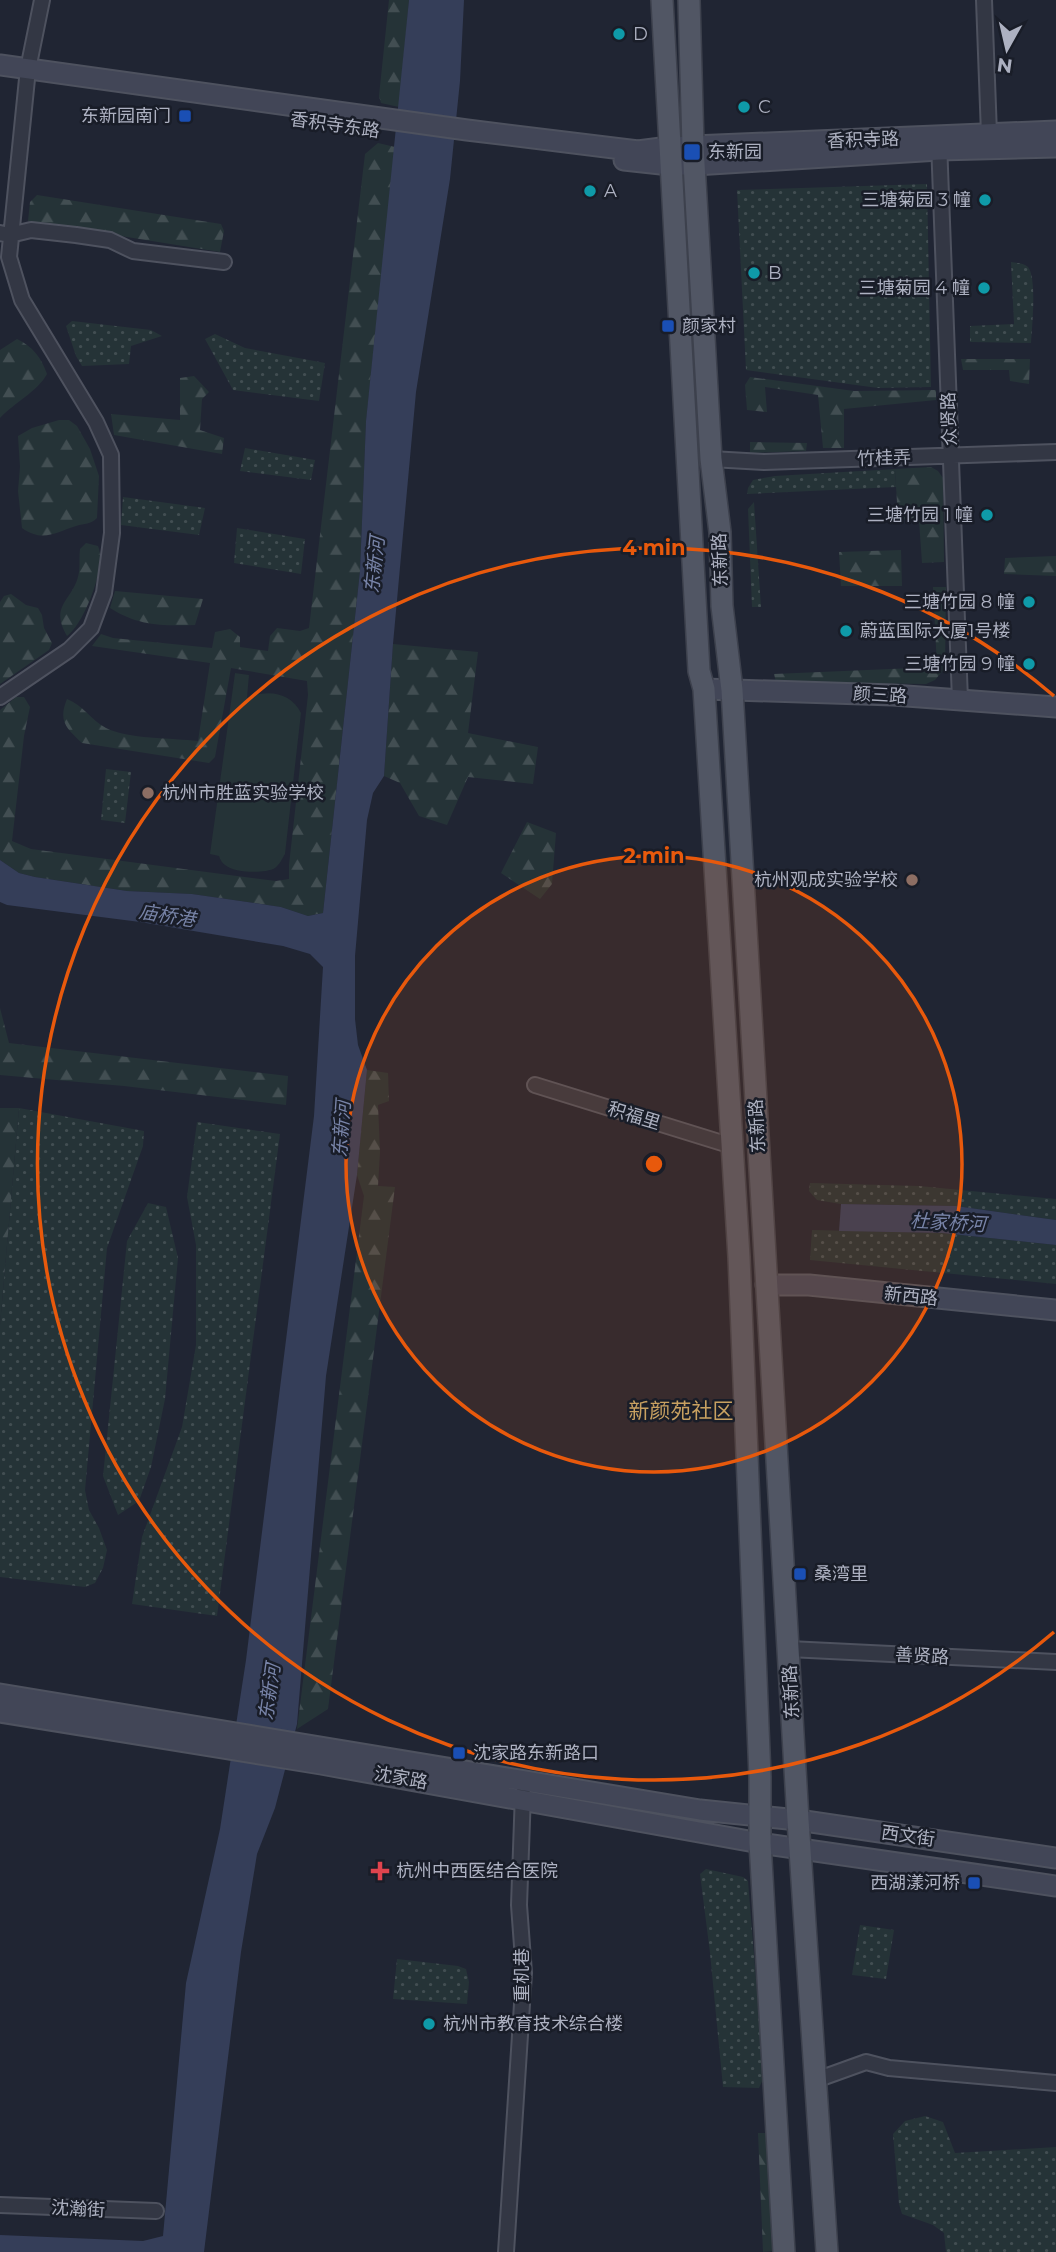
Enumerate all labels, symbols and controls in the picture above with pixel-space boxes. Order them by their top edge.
north arrow [972,14,1042,84]
place label: D [633,23,648,45]
marker: D [611,26,627,42]
text: N [995,53,1014,78]
place label: C [758,96,771,118]
marker: C [736,99,752,115]
place label: 东新园南门 [81,105,171,127]
marker: 东新园南门 [177,108,193,124]
street label: 香积寺东路 [289,108,381,142]
street label: 香积寺路 [827,128,899,152]
place label: 东新园 [708,141,762,163]
marker: 东新园 [682,142,702,162]
place label: A [604,180,617,202]
marker: A [582,183,598,199]
place label: 三塘菊园 3 幢 [861,189,971,211]
marker: 三塘菊园 3 幢 [977,192,993,208]
place label: B [768,262,782,284]
marker: B [746,265,762,281]
place label: 三塘菊园 4 幢 [859,277,970,299]
marker: 三塘菊园 4 幢 [976,280,992,296]
place label: 颜家村 [682,315,736,337]
marker: 颜家村 [660,318,676,334]
street label: 众贤路 [937,392,961,446]
street label: 竹桂弄 [857,446,911,470]
place label: 三塘竹园 1 幢 [867,504,973,526]
marker: 三塘竹园 1 幢 [979,507,995,523]
water label: 东新河 [360,532,389,595]
street label: 东新路 [708,533,732,587]
text: 4 min [622,535,686,560]
place label: 三塘竹园 8 幢 [904,591,1015,613]
marker: 三塘竹园 8 幢 [1021,594,1037,610]
place label: 蔚蓝国际大厦1号楼 [860,620,1011,642]
marker: 蔚蓝国际大厦1号楼 [838,623,854,639]
place label: 三塘竹园 9 幢 [905,653,1015,675]
marker: 三塘竹园 9 幢 [1021,656,1037,672]
street label: 颜三路 [852,683,908,707]
place label: 杭州市胜蓝实验学校 [162,782,324,804]
marker: 杭州市胜蓝实验学校 [140,785,156,801]
text: 2 min [623,843,685,868]
place label: 杭州观成实验学校 [754,869,898,891]
marker: 杭州观成实验学校 [904,872,920,888]
water label: 庙桥港 [137,900,200,932]
water label: 东新河 [328,1096,355,1158]
street label: 积福里 [605,1098,663,1134]
street label: 东新路 [745,1098,769,1154]
centre of rings [642,1152,666,1176]
water label: 杜家桥河 [909,1209,991,1236]
street label: 新西路 [883,1282,939,1310]
district label: 新颜苑社区 [629,1398,734,1423]
place label: 桑湾里 [814,1563,868,1585]
marker: 桑湾里 [792,1566,808,1582]
street label: 善贤路 [894,1644,950,1668]
water label: 东新河 [254,1658,285,1722]
street label: 东新路 [779,1664,803,1720]
place label: 沈家路东新路口 [473,1742,599,1764]
marker: 沈家路东新路口 [451,1745,467,1761]
street label: 沈家路 [373,1762,429,1794]
street label: 西文街 [880,1821,936,1851]
place label: 杭州中西医结合医院 [396,1860,558,1882]
marker: 杭州中西医结合医院 [370,1861,390,1881]
place label: 西湖漾河桥 [870,1872,960,1894]
marker: 西湖漾河桥 [966,1875,982,1891]
street label: 重机巷 [511,1948,533,2002]
place label: 杭州市教育技术综合楼 [443,2013,623,2035]
marker: 杭州市教育技术综合楼 [421,2016,437,2032]
street label: 沈瀚街 [50,2197,106,2221]

